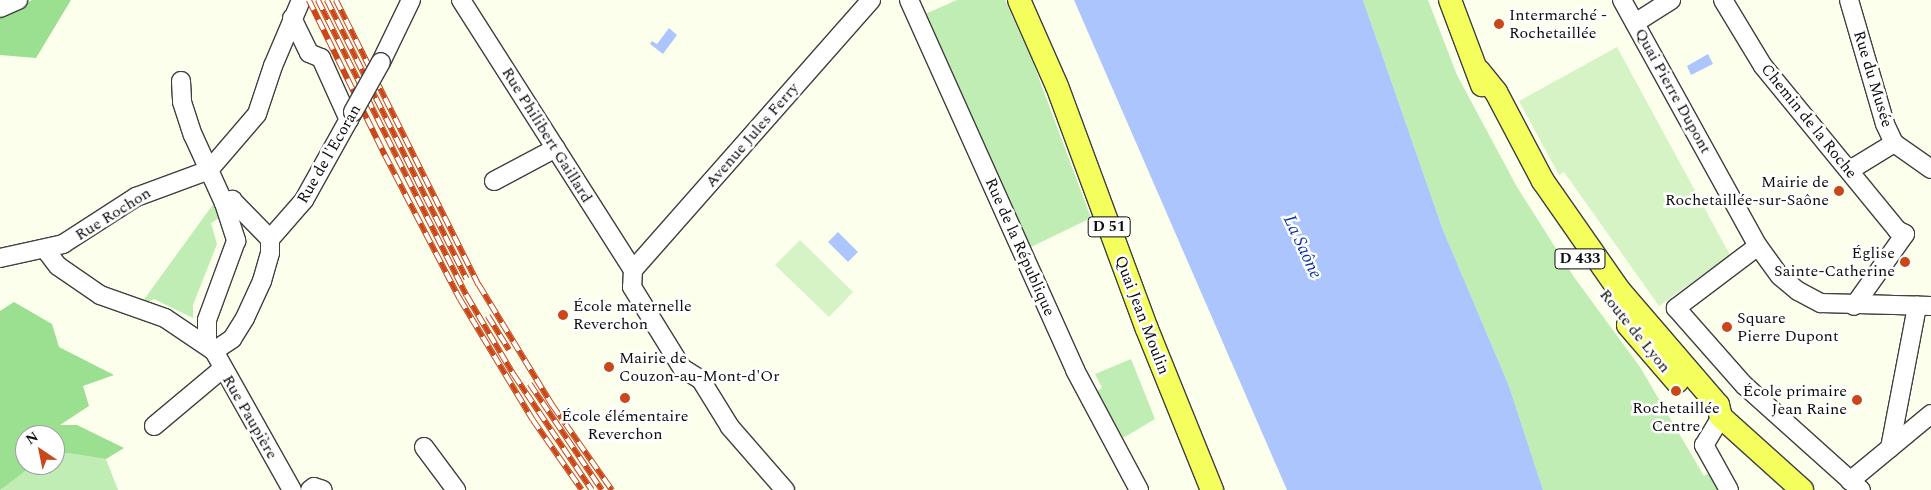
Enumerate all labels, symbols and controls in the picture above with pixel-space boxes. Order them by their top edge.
place label: Intermarché - Rochetaillée [1509,5,1607,43]
marker: Intermarché - Rochetaillée [1493,18,1505,30]
street label: Quai Pierre Dupont [1631,25,1715,157]
street label: Rue du Musée [1849,28,1897,130]
street label: Chemin de la Roche [1757,60,1861,182]
street label: Rue Philibert Gaillard [498,64,596,206]
street label: Avenue Jules Ferry [701,79,803,191]
street label: Rue de l'Ecoran [293,101,365,207]
place label: Mairie de Rochetaillée-sur-Saône [1665,172,1829,210]
street label: Rue de la République [981,175,1059,319]
street label: Rue Rochon [72,183,154,245]
marker: Mairie de Rochetaillée-sur-Saône [1833,185,1845,197]
water label: La Saône [1278,212,1326,282]
road number: D 51 [1086,214,1132,240]
place label: Église Sainte-Catherine [1774,243,1895,281]
road number: D 433 [1554,246,1606,272]
street label: Quai Jean Moulin [1111,253,1173,377]
marker: Église Sainte-Catherine [1899,256,1911,268]
street label: Route de Lyon [1595,285,1675,377]
place label: École maternelle Reverchon [573,296,692,334]
place label: Square Pierre Dupont [1737,308,1839,346]
marker: École maternelle Reverchon [557,309,569,321]
marker: Square Pierre Dupont [1721,321,1733,333]
place label: Mairie de Couzon-au-Mont-d'Or [619,348,780,386]
marker: Mairie de Couzon-au-Mont-d'Or [603,361,615,373]
street label: Rue Paupière [218,372,282,462]
place label: École primaire Jean Raine [1743,381,1847,419]
marker: Rochetaillée Centre [1670,385,1682,397]
marker: École élémentaire Reverchon [619,392,631,404]
marker: École primaire Jean Raine [1851,394,1863,406]
place label: Rochetaillée Centre [1632,398,1720,436]
place label: École élémentaire Reverchon [562,406,688,444]
north arrow [15,425,65,475]
text: N [21,426,43,450]

